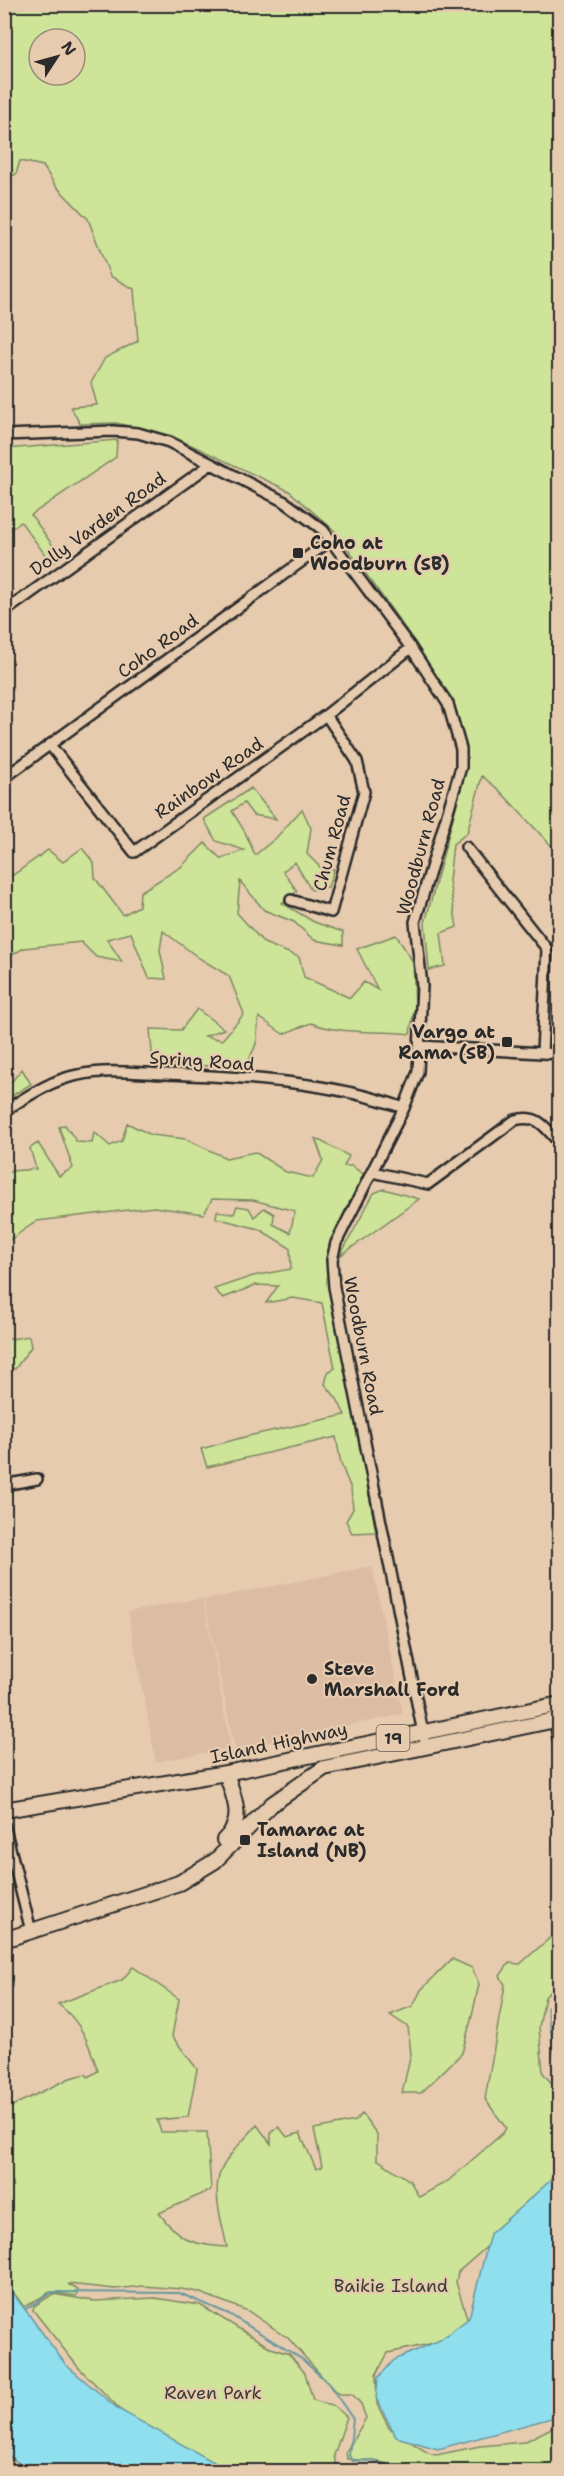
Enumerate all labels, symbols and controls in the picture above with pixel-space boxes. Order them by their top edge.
north arrow [27,27,87,87]
text: N [57,37,81,60]
street label: Dolly Varden Road [25,467,171,581]
place label: Coho at Woodburn (SB) [310,531,450,576]
marker: Coho at Woodburn (SB) [291,546,305,560]
street label: Coho Road [113,609,203,683]
street label: Rainbow Road [150,732,268,824]
street label: Woodburn Road [391,776,451,918]
street label: Chum Road [308,792,356,894]
place label: Vargo at Rama (SB) [398,1020,495,1065]
marker: Vargo at Rama (SB) [500,1035,514,1049]
street label: Spring Road [149,1045,255,1077]
street label: Woodburn Road [338,1275,388,1417]
place label: Steve Marshall Ford [324,1657,460,1702]
marker: Steve Marshall Ford [305,1672,319,1686]
street label: Island Highway [208,1717,350,1769]
road number: 19 [376,1725,410,1751]
place label: Tamarac at Island (NB) [257,1818,366,1863]
marker: Tamarac at Island (NB) [238,1833,252,1847]
park label: Baikie Island [334,2274,448,2298]
park label: Raven Park [164,2381,262,2405]

